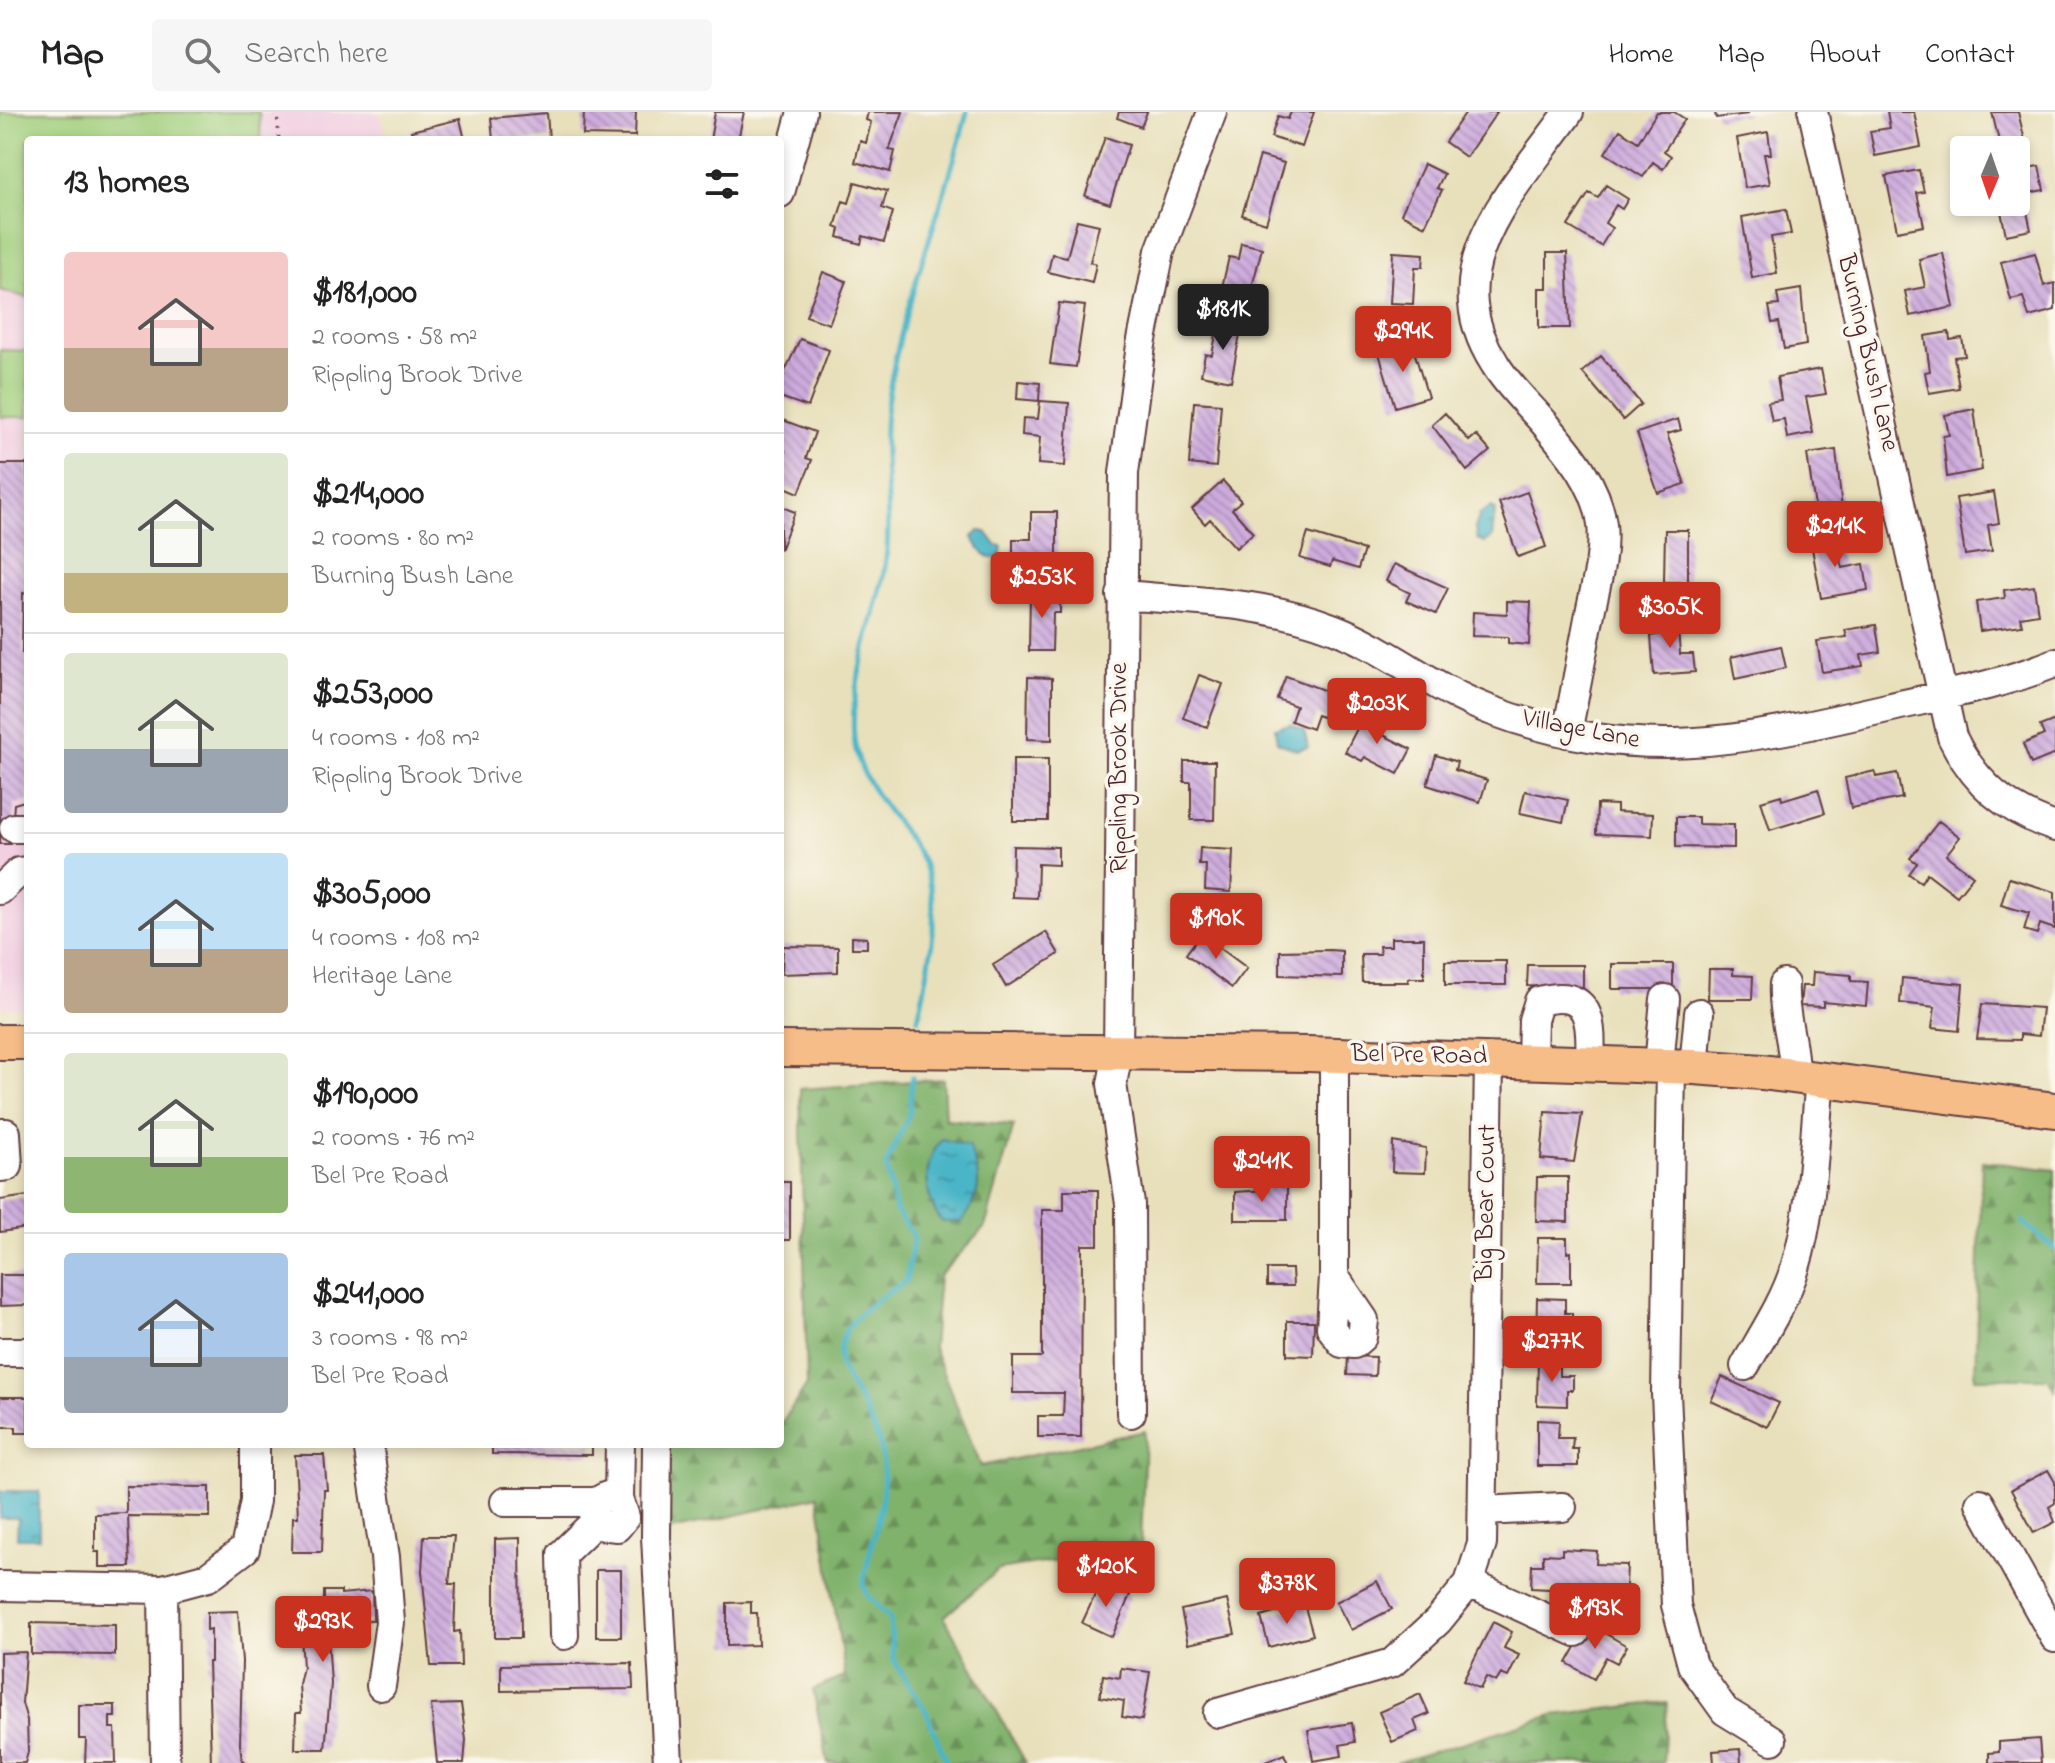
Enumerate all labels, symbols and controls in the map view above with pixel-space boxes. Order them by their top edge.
search box [152,19,712,91]
text: Map [40,27,104,83]
icon: search [180,33,224,77]
text: Search here [244,33,388,77]
text: Home [1608,35,1674,76]
text: Map [1718,35,1765,76]
text: About [1809,35,1881,76]
text: Contact [1925,35,2015,76]
north arrow [1950,136,2030,216]
map controls [1950,136,2030,216]
text: 13 homes [64,159,190,209]
icon: filters [700,162,744,206]
street label: Burning Bush Lane [1826,250,1908,456]
text: $181,000 [312,269,417,319]
icon: home [128,284,224,380]
pin: $181K [1167,284,1279,352]
text: $181K [1196,291,1250,329]
pin: $294K [1347,306,1459,374]
text: $294K [1373,313,1433,351]
text: 2 rooms · 58 m² [312,319,478,357]
text: Rippling Brook Drive [312,357,523,395]
text: $214,000 [312,470,424,520]
icon: home [128,485,224,581]
pin: $214K [1779,501,1891,569]
text: $214K [1805,508,1865,546]
text: 2 rooms · 80 m² [312,520,474,558]
pin: $253K [986,552,1098,620]
text: Burning Bush Lane [312,558,513,596]
text: $253K [1009,559,1075,597]
pin: $305K [1614,582,1726,650]
text: $305K [1637,589,1703,627]
street label: Rippling Brook Drive [1101,662,1139,873]
text: $253,000 [312,670,433,720]
pin: $203K [1321,678,1433,746]
icon: home [128,685,224,781]
text: $203K [1345,685,1409,723]
street label: Village Lane [1518,700,1643,760]
text: 4 rooms · 108 m² [312,720,480,758]
text: Rippling Brook Drive [312,758,523,796]
text: $305,000 [312,870,431,920]
icon: home [128,885,224,981]
pin: $190K [1160,893,1272,961]
text: $190K [1188,900,1244,938]
text: 4 rooms · 108 m² [312,920,480,958]
text: Heritage Lane [312,958,452,996]
street label: Bel Pre Road [1350,1036,1488,1076]
text: $190,000 [312,1070,418,1120]
icon: home [128,1085,224,1181]
text: 2 rooms · 76 m² [312,1120,475,1158]
street label: Big Bear Court [1467,1124,1507,1283]
pin: $241K [1206,1136,1318,1204]
text: $241K [1232,1143,1292,1181]
text: Bel Pre Road [312,1158,448,1196]
text: $241,000 [312,1270,424,1320]
icon: home [128,1285,224,1381]
pin: $277K [1496,1316,1608,1384]
text: 3 rooms · 98 m² [312,1320,468,1358]
text: $277K [1521,1323,1583,1361]
text: Bel Pre Road [312,1358,448,1396]
pin: $120K [1050,1541,1162,1609]
text: $120K [1076,1548,1136,1586]
pin: $378K [1231,1558,1343,1626]
text: $378K [1257,1565,1317,1603]
pin: $193K [1539,1583,1651,1651]
text: $193K [1567,1590,1623,1628]
pin: $293K [267,1596,379,1664]
text: $293K [293,1603,353,1641]

